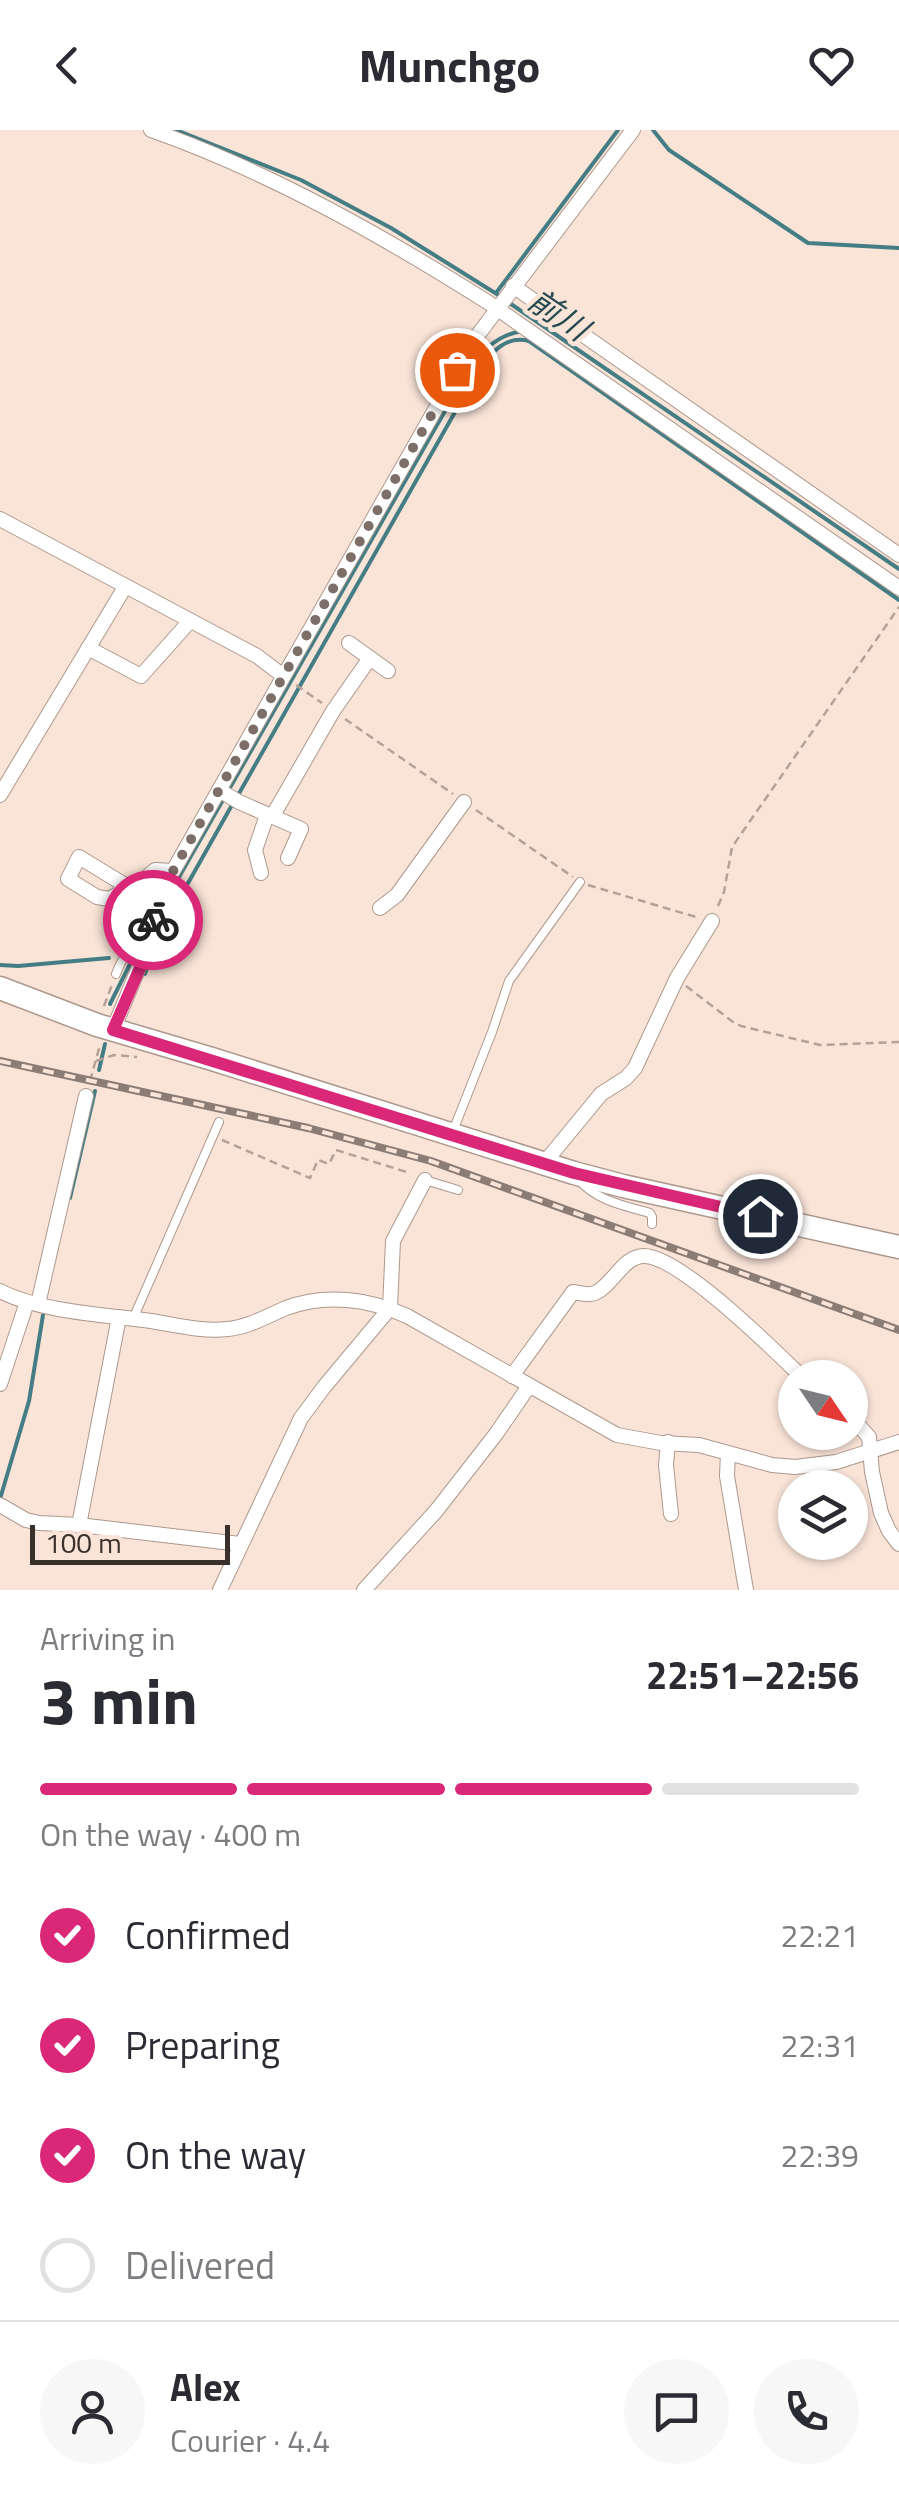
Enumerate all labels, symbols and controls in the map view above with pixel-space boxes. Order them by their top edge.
text: Munchgo [359,31,540,99]
icon: back [40,38,95,93]
icon: heart [804,38,859,93]
water label: 前川 [519,276,601,353]
pin [415,328,500,413]
icon: bag [430,343,485,398]
courier [103,870,203,970]
icon: bike [126,893,181,948]
pin [718,1174,803,1259]
icon: home [733,1189,788,1244]
north arrow [778,1360,868,1450]
map controls [778,1360,868,1560]
button: layers [778,1470,868,1560]
scale bar [30,1520,230,1564]
text: 100 m [45,1521,122,1564]
text: Arriving in [40,1614,176,1662]
text: 22:51–22:56 [646,1646,859,1704]
text: 3 min [40,1650,198,1749]
text: On the way · 400 m [40,1810,301,1858]
text: Confirmed [125,1906,291,1964]
icon: check [40,1908,95,1963]
text: 22:21 [780,1911,859,1959]
text: Preparing [125,2016,280,2074]
icon: check [40,2018,95,2073]
text: 22:31 [780,2021,859,2069]
text: On the way [125,2126,306,2184]
icon: check [40,2128,95,2183]
text: 22:39 [780,2131,859,2179]
text: Delivered [125,2236,275,2294]
text: Alex [170,2358,241,2416]
button: person [40,2359,145,2464]
button: chat [624,2359,729,2464]
button: phone [754,2359,859,2464]
text: Courier · 4.4 [170,2416,330,2464]

